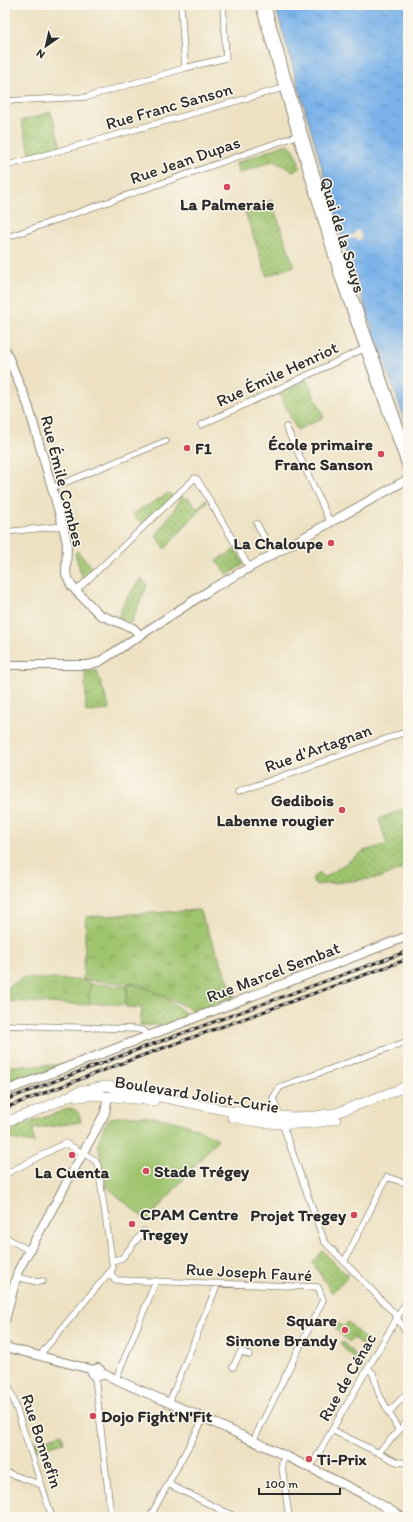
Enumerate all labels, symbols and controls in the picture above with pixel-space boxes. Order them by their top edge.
north arrow [26,26,66,66]
text: N [34,46,47,61]
street label: Rue Franc Sanson [103,78,235,134]
street label: Rue Jean Dupas [127,132,243,188]
street label: Quai de la Souys [316,175,370,295]
marker: La Palmeraie [222,182,232,192]
place label: La Palmeraie [180,194,274,214]
street label: Rue Émile Henriot [213,337,342,411]
street label: Rue Émile Combes [37,413,89,549]
place label: École primaire Franc Sanson [268,434,373,474]
place label: F1 [195,438,212,458]
marker: F1 [182,443,192,453]
marker: École primaire Franc Sanson [376,449,386,459]
place label: La Chaloupe [233,533,323,554]
marker: La Chaloupe [326,538,336,548]
street label: Rue d'Artagnan [262,719,375,777]
place label: Gedibois Labenne rougier [216,790,334,831]
marker: Gedibois Labenne rougier [337,805,347,815]
street label: Rue Marcel Sembat [203,937,343,1007]
street label: Boulevard Joliot-Curie [113,1071,281,1117]
marker: La Cuenta [67,1150,77,1160]
place label: Stade Trégey [154,1161,250,1182]
place label: La Cuenta [35,1162,109,1182]
marker: Stade Trégey [141,1166,151,1176]
place label: CPAM Centre Tregey [139,1204,238,1245]
place label: Projet Tregey [250,1205,347,1226]
marker: Projet Tregey [349,1210,359,1220]
marker: CPAM Centre Tregey [127,1219,137,1229]
street label: Rue Joseph Fauré [185,1259,313,1285]
place label: Square Simone Brandy [226,1310,338,1351]
marker: Square Simone Brandy [340,1325,350,1335]
street label: Rue de Cénac [314,1330,380,1424]
street label: Rue Bonnefin [17,1391,67,1491]
place label: Dojo Fight'N'Fit [101,1406,213,1427]
marker: Dojo Fight'N'Fit [88,1411,98,1421]
place label: Ti-Prix [316,1449,368,1469]
marker: Ti-Prix [304,1454,314,1464]
scale bar [259,1470,340,1496]
text: 100 m [265,1477,298,1491]

